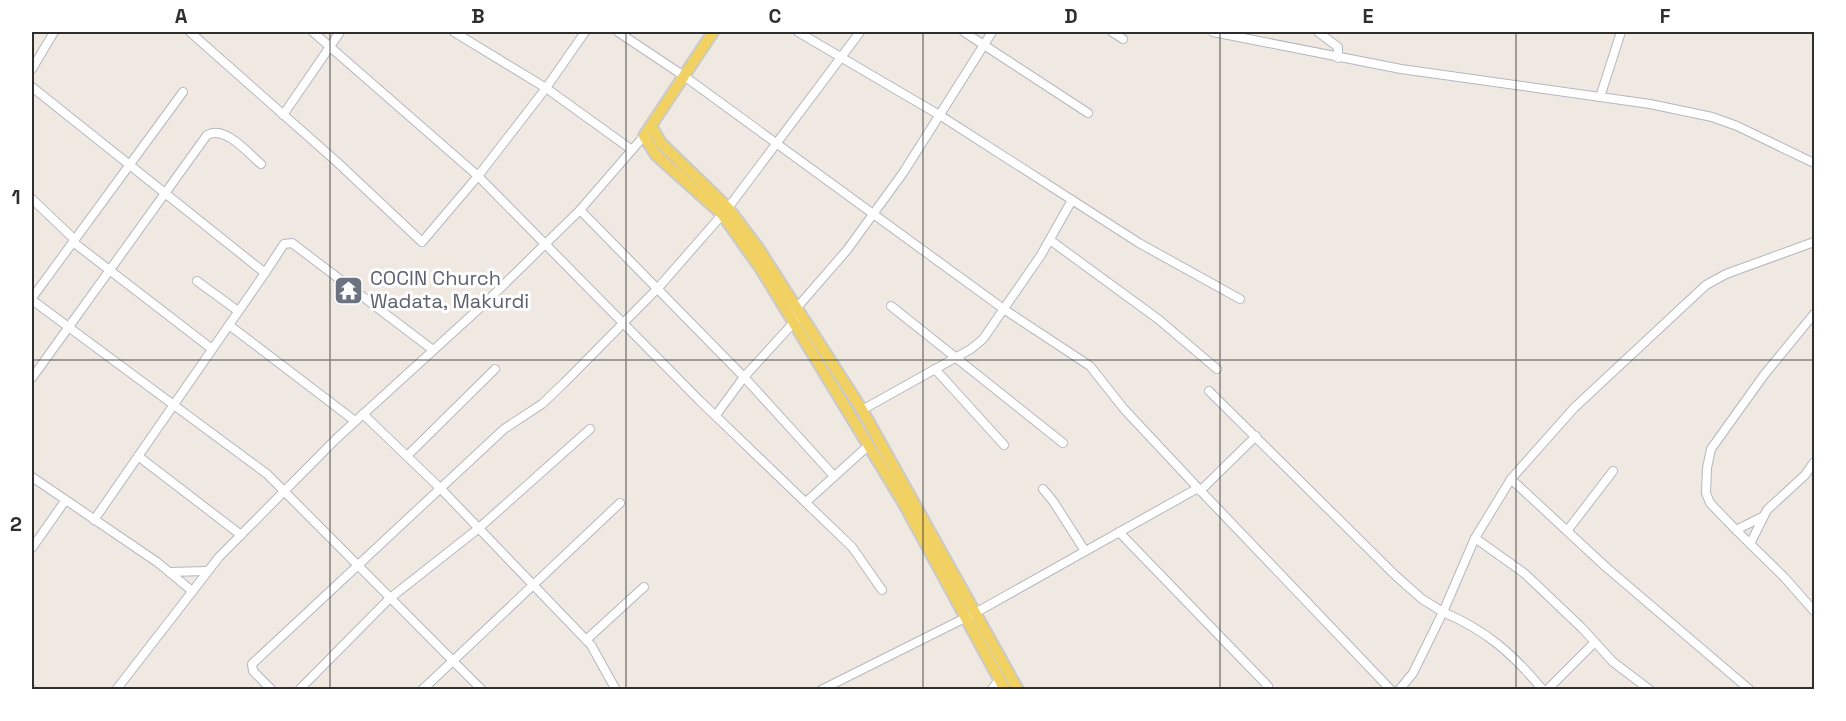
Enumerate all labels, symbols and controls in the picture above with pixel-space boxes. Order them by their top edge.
text: A [175,3,188,29]
text: B [471,3,485,29]
text: C [769,3,782,29]
text: D [1064,3,1078,29]
text: E [1362,3,1374,29]
text: F [1660,3,1671,29]
text: 1 [11,184,21,210]
place label: COCIN Church Wadata, Makurdi [370,265,529,314]
temple icon: COCIN Church Wadata, Makurdi [333,274,365,306]
text: 2 [10,511,22,537]

